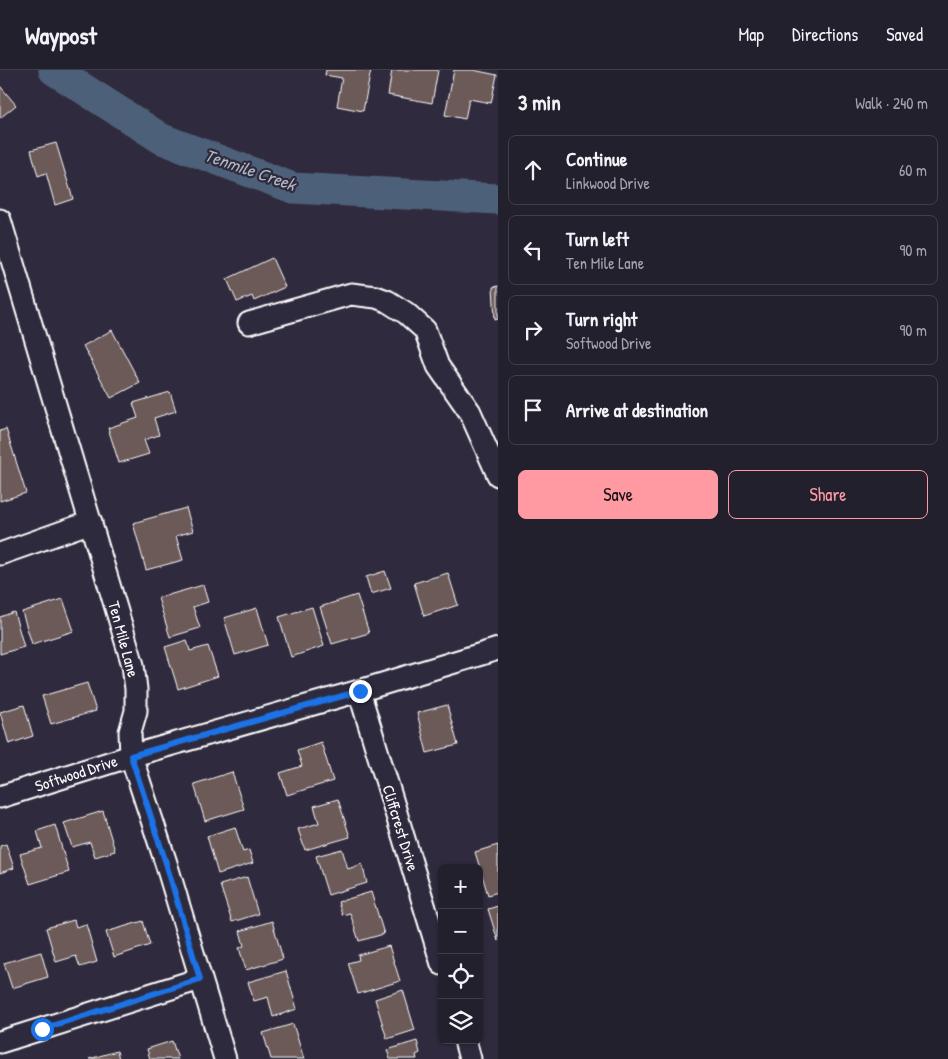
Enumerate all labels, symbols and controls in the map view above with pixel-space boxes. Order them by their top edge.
text: Waypost [25,19,97,51]
text: Map [739,22,764,47]
text: Directions [792,22,858,47]
text: Saved [886,22,923,47]
text: 3 min [518,88,561,117]
text: Walk · 240 m [855,92,928,114]
water label: Tenmile Creek [201,142,300,197]
text: Continue [566,146,627,172]
icon: ahead [519,156,547,184]
text: 60 m [899,159,927,181]
text: Linkwood Drive [566,172,650,194]
text: Turn left [566,226,629,252]
icon: left [519,236,547,264]
text: 90 m [899,239,927,261]
text: Ten Mile Lane [566,252,644,274]
text: Turn right [566,306,637,332]
icon: right [519,316,547,344]
text: 90 m [899,319,927,341]
text: Softwood Drive [566,332,651,354]
icon: arrive [519,396,547,424]
text: Arrive at destination [566,397,708,423]
button: Save [518,470,718,519]
button: Share [728,470,928,519]
street label: Ten Mile Lane [103,598,145,680]
route end [349,680,372,703]
street label: Softwood Drive [32,749,121,797]
street label: Cliffcrest Drive [377,782,425,874]
map controls [438,864,483,1044]
button: + [438,864,483,909]
button: − [438,909,483,954]
button: locate [438,954,483,999]
button: layers [438,999,483,1044]
route start [31,1018,54,1041]

